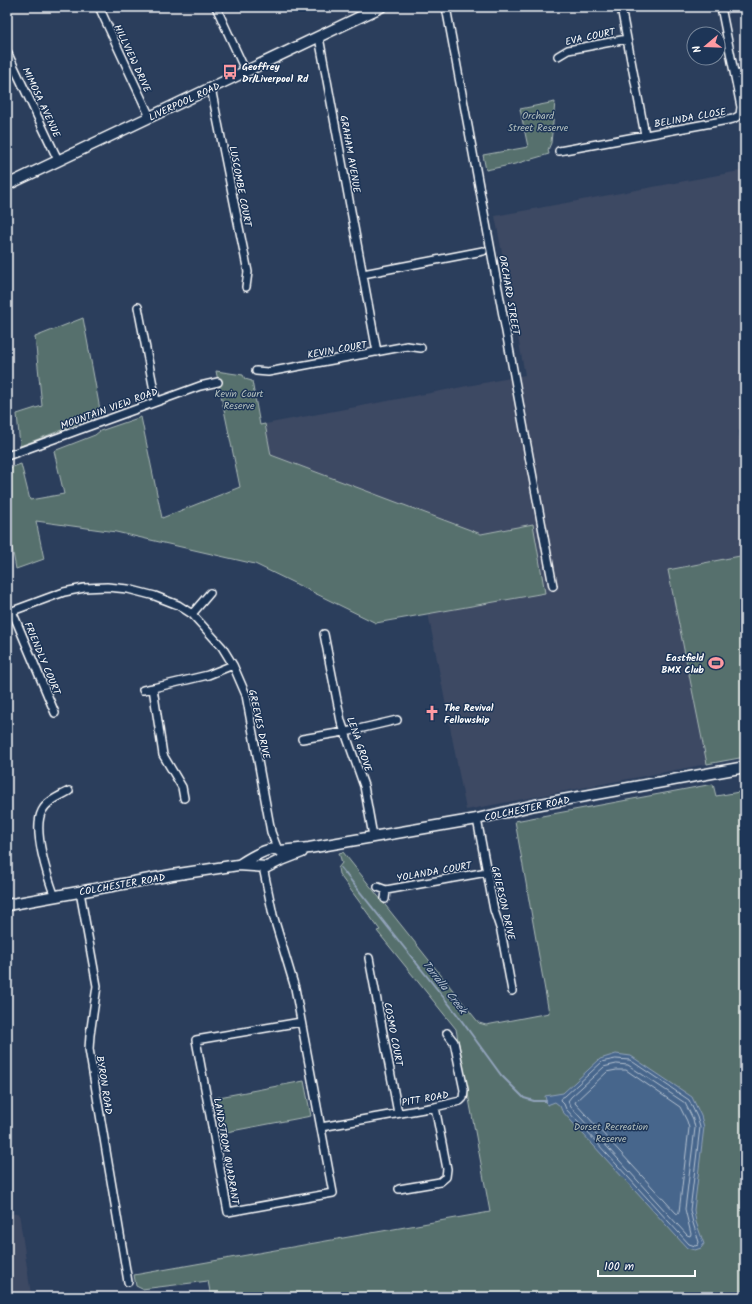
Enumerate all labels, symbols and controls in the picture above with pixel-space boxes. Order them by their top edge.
street label: HILLVIEW DRIVE [109,22,155,96]
street label: EVA COURT [564,24,618,50]
north arrow [686,26,726,66]
text: N [688,43,707,55]
place label: Geoffrey Dr/Liverpool Rd [242,59,309,87]
bus stop icon: Geoffrey Dr/Liverpool Rd [221,63,239,81]
street label: MIMOSA AVENUE [18,64,65,141]
street label: LIVERPOOL ROAD [146,78,223,125]
street label: BELINDA CLOSE [653,104,729,132]
park label: Orchard Street Reserve [508,108,569,136]
street label: GRAHAM AVENUE [335,114,365,195]
street label: LUSCOMBE COURT [224,144,256,230]
street label: ORCHARD STREET [494,254,524,338]
street label: KEVIN COURT [306,337,370,363]
street label: MOUNTAIN VIEW ROAD [58,384,161,434]
park label: Kevin Court Reserve [215,386,264,414]
street label: FRIENDLY COURT [20,619,65,699]
place label: Eastfield BMX Club [661,650,705,678]
sports icon: Eastfield BMX Club [707,654,725,672]
street label: GREEVES DRIVE [244,688,274,762]
place label: The Revival Fellowship [444,700,494,728]
church icon: The Revival Fellowship [423,704,441,722]
street label: LENA GROVE [342,715,376,775]
street label: COLCHESTER ROAD [483,792,572,826]
street label: YOLANDA COURT [395,857,475,886]
street label: GRIERSON DRIVE [487,865,520,943]
street label: COLCHESTER ROAD [78,869,167,900]
water label: Tarralla Creek [418,957,472,1020]
street label: COSMO COURT [379,1001,407,1069]
street label: BYRON ROAD [91,1055,117,1116]
street label: PITT ROAD [400,1087,451,1111]
street label: LANDSTROM QUADRANT [209,1096,244,1207]
park label: Dorset Recreation Reserve [574,1119,648,1147]
scale bar [598,1252,695,1278]
text: 100 m [604,1257,635,1276]

